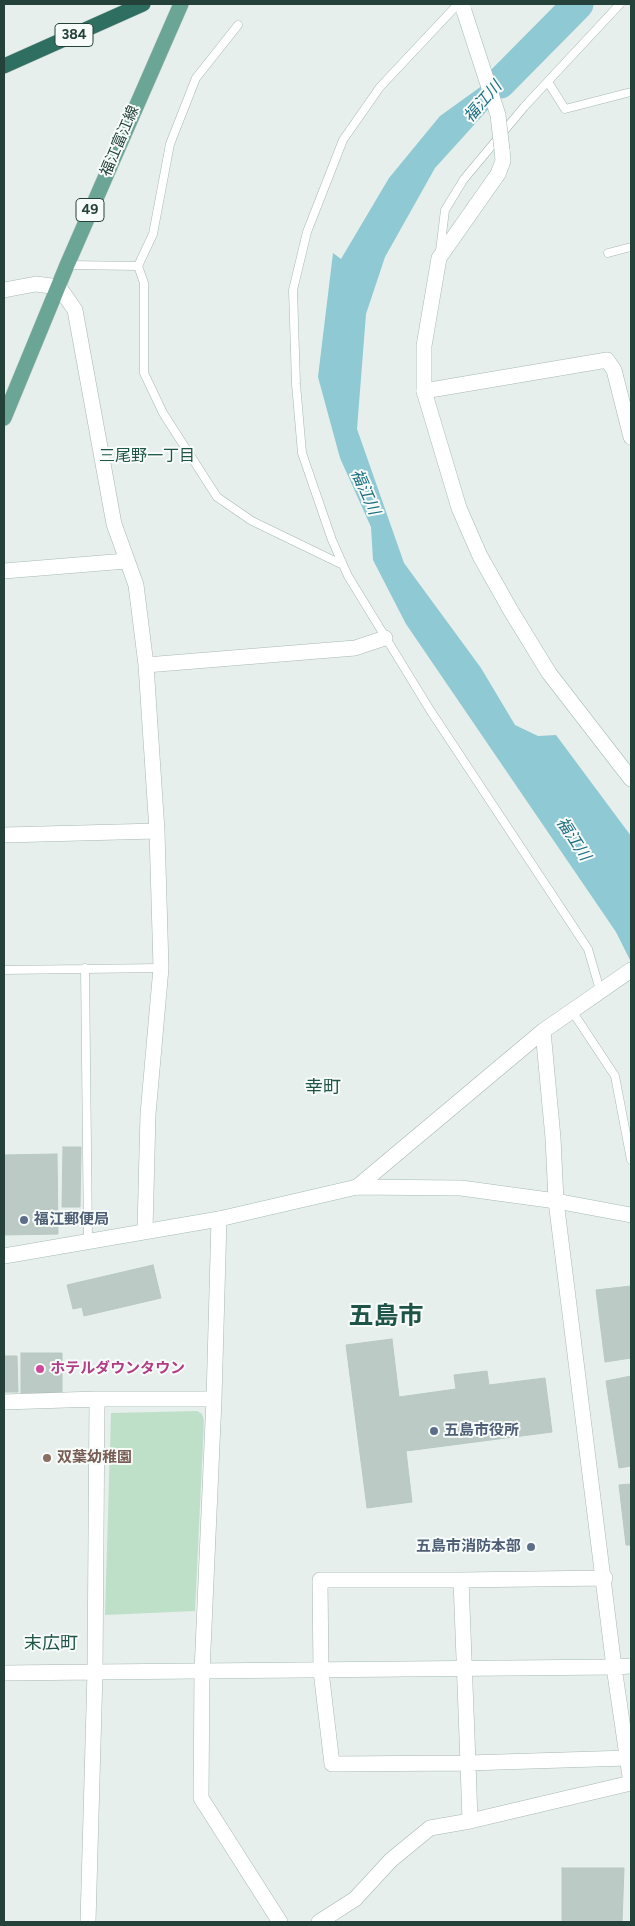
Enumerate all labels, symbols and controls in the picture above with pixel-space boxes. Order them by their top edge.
road number: 384 [55,24,93,46]
water label: 福江川 [460,78,506,126]
street label: 福江富江線 [97,103,143,179]
road number: 49 [76,198,104,222]
district label: 三尾野一丁目 [99,446,195,466]
water label: 福江川 [346,466,384,518]
water label: 福江川 [552,814,594,864]
district label: 幸町 [305,1077,341,1099]
place label: 福江郵便局 [34,1211,109,1229]
marker: 福江郵便局 [18,1214,30,1226]
district label: 五島市 [349,1302,423,1332]
place label: ホテルダウンタウン [50,1360,185,1378]
marker: ホテルダウンタウン [34,1363,46,1375]
place label: 五島市役所 [444,1422,519,1440]
marker: 五島市役所 [428,1425,440,1437]
place label: 双葉幼稚園 [57,1449,132,1467]
marker: 双葉幼稚園 [41,1452,53,1464]
place label: 五島市消防本部 [416,1538,521,1556]
marker: 五島市消防本部 [525,1541,537,1553]
district label: 末広町 [24,1633,78,1655]

